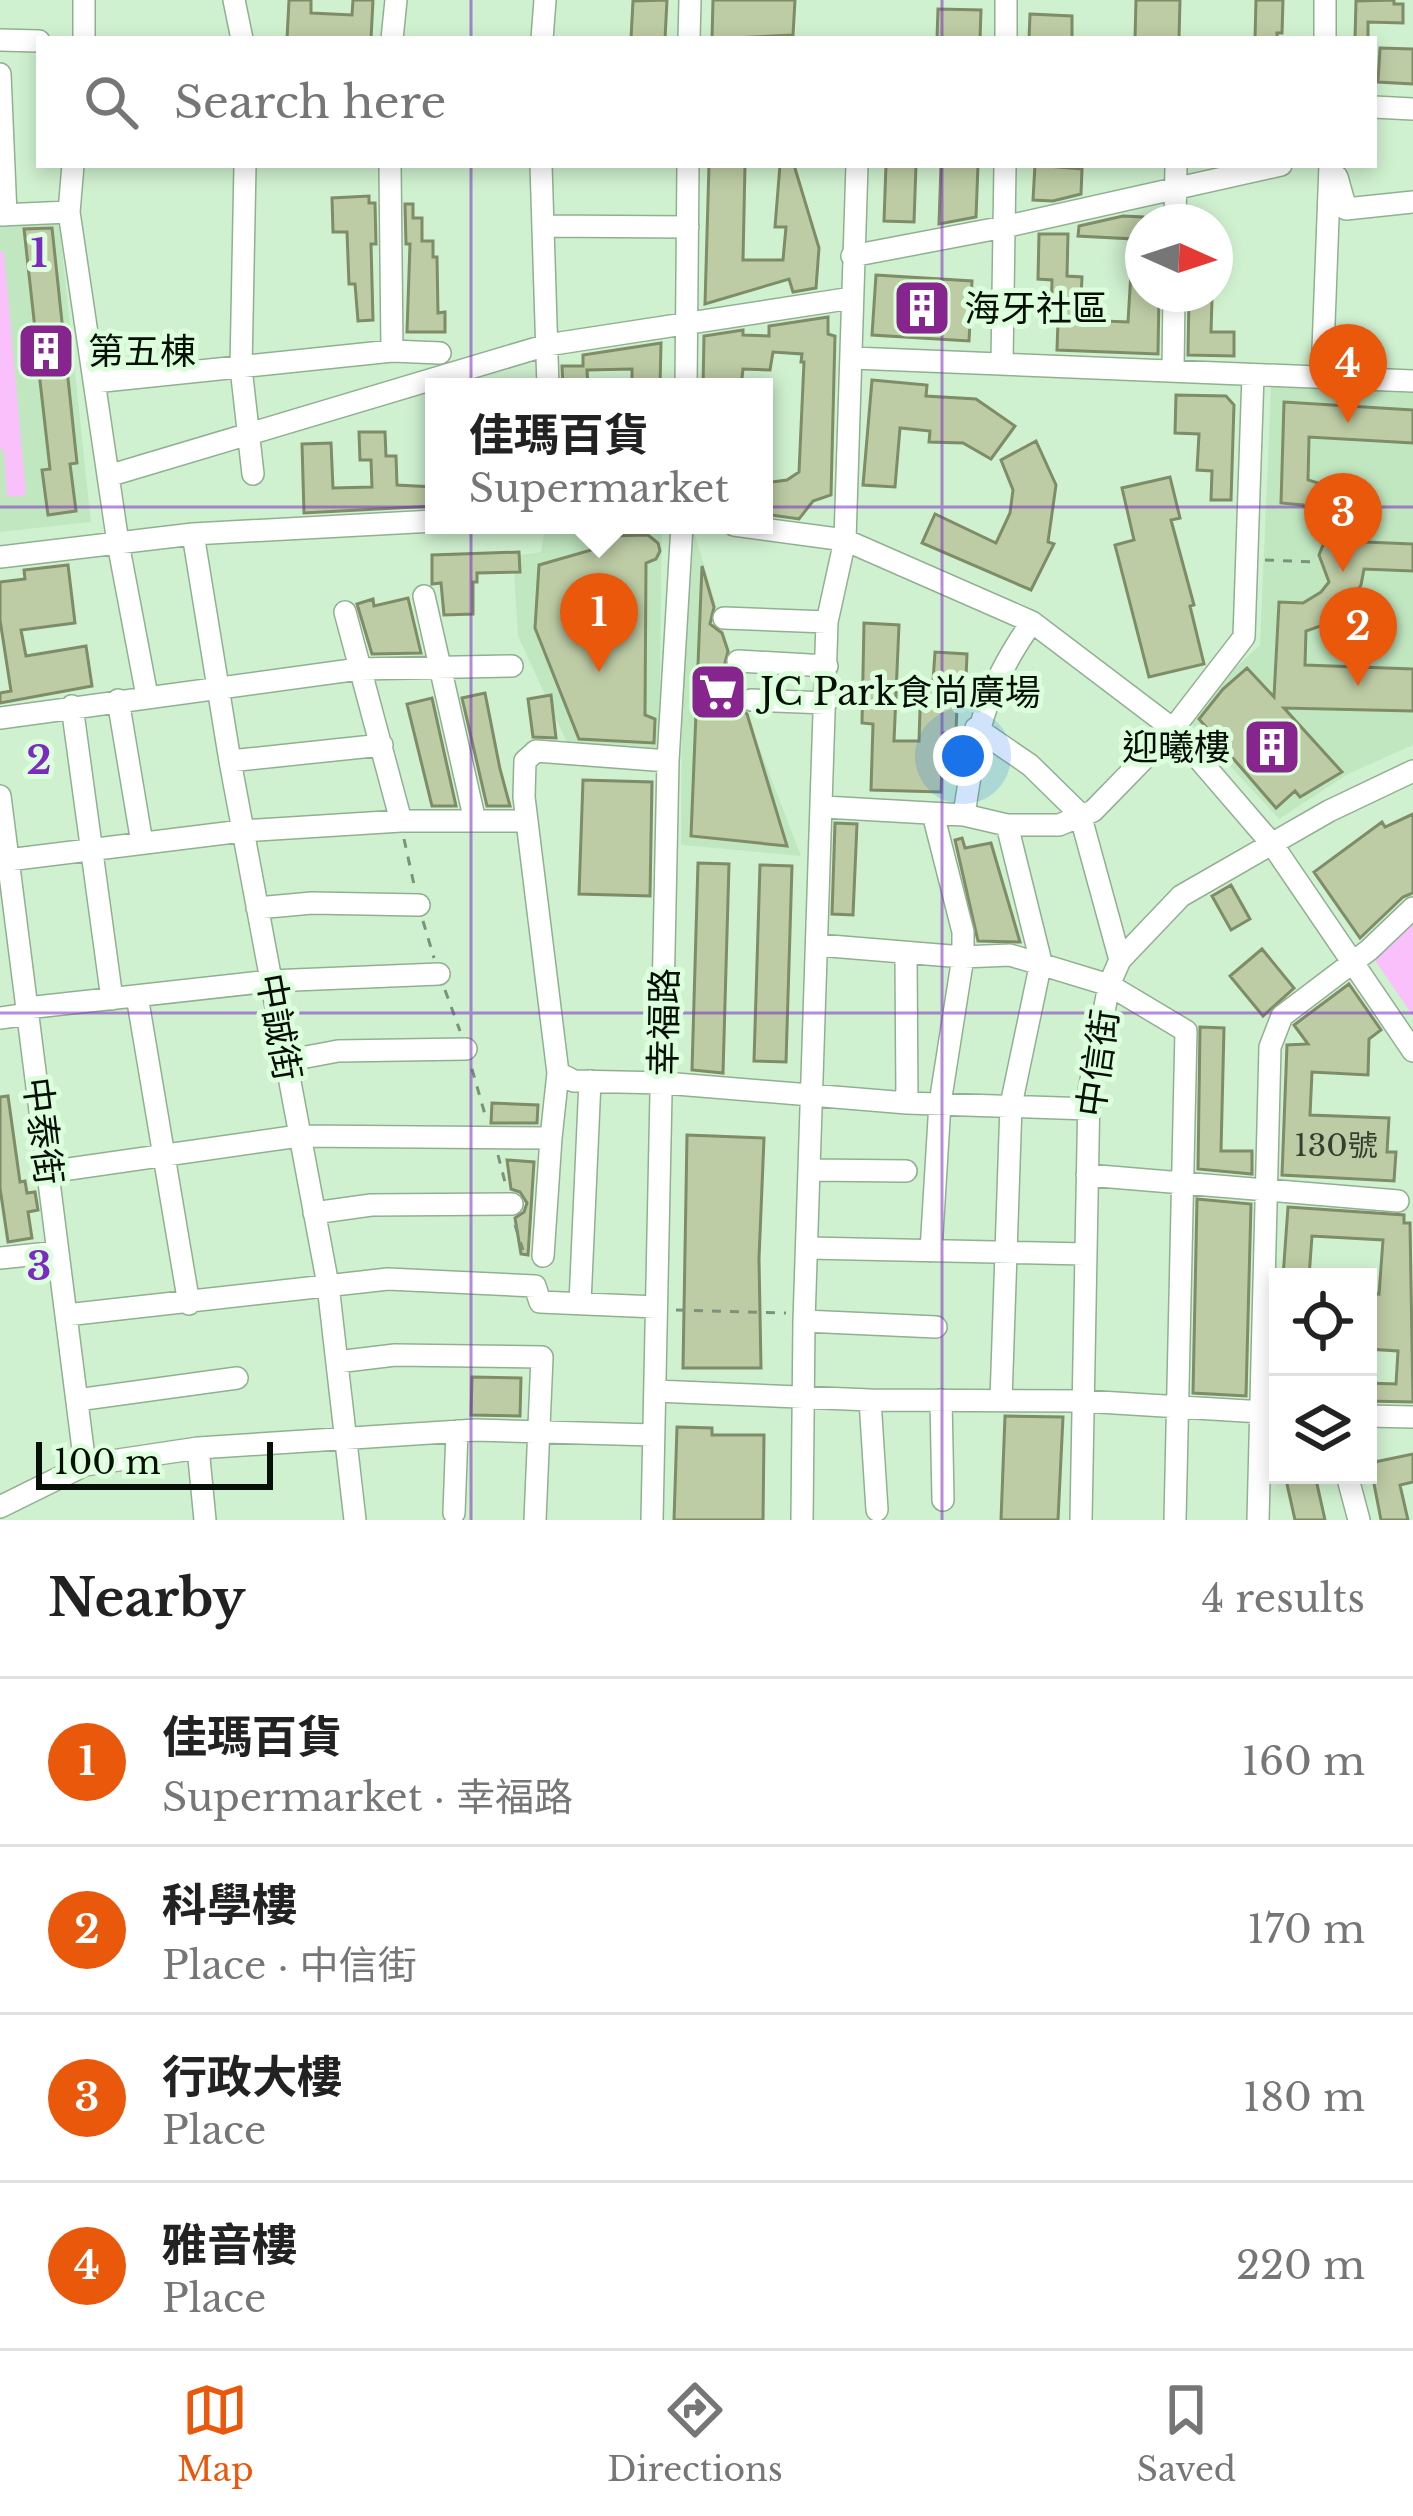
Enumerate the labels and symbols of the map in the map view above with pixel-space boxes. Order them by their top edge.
north arrow [1125,204,1233,312]
text: 1 [30,229,48,278]
building icon: 海牙社區 [891,277,953,339]
place label: 海牙社區 [964,286,1108,331]
building icon: 第五棟 [15,320,77,382]
pin: 4 [1309,324,1387,423]
place label: 第五棟 [88,329,196,374]
pin: 3 [1304,473,1382,572]
pin: 1 [560,573,638,672]
pin: 2 [1319,587,1397,686]
supermarket icon: JC Park食尚廣場 [687,661,749,723]
place label: JC Park食尚廣場 [756,670,1041,715]
building icon: 迎曦樓 [1241,716,1303,778]
place label: 迎曦樓 [1122,725,1230,770]
your location [933,726,993,786]
text: 2 [26,736,52,785]
street label: 幸福路 [641,968,687,1076]
street label: 中誠街 [247,970,311,1084]
street label: 中信街 [1068,1006,1128,1120]
street label: 中泰街 [14,1075,72,1187]
house number: 130號 [1294,1127,1378,1164]
text: 3 [27,1242,51,1291]
scale bar [36,1436,273,1489]

